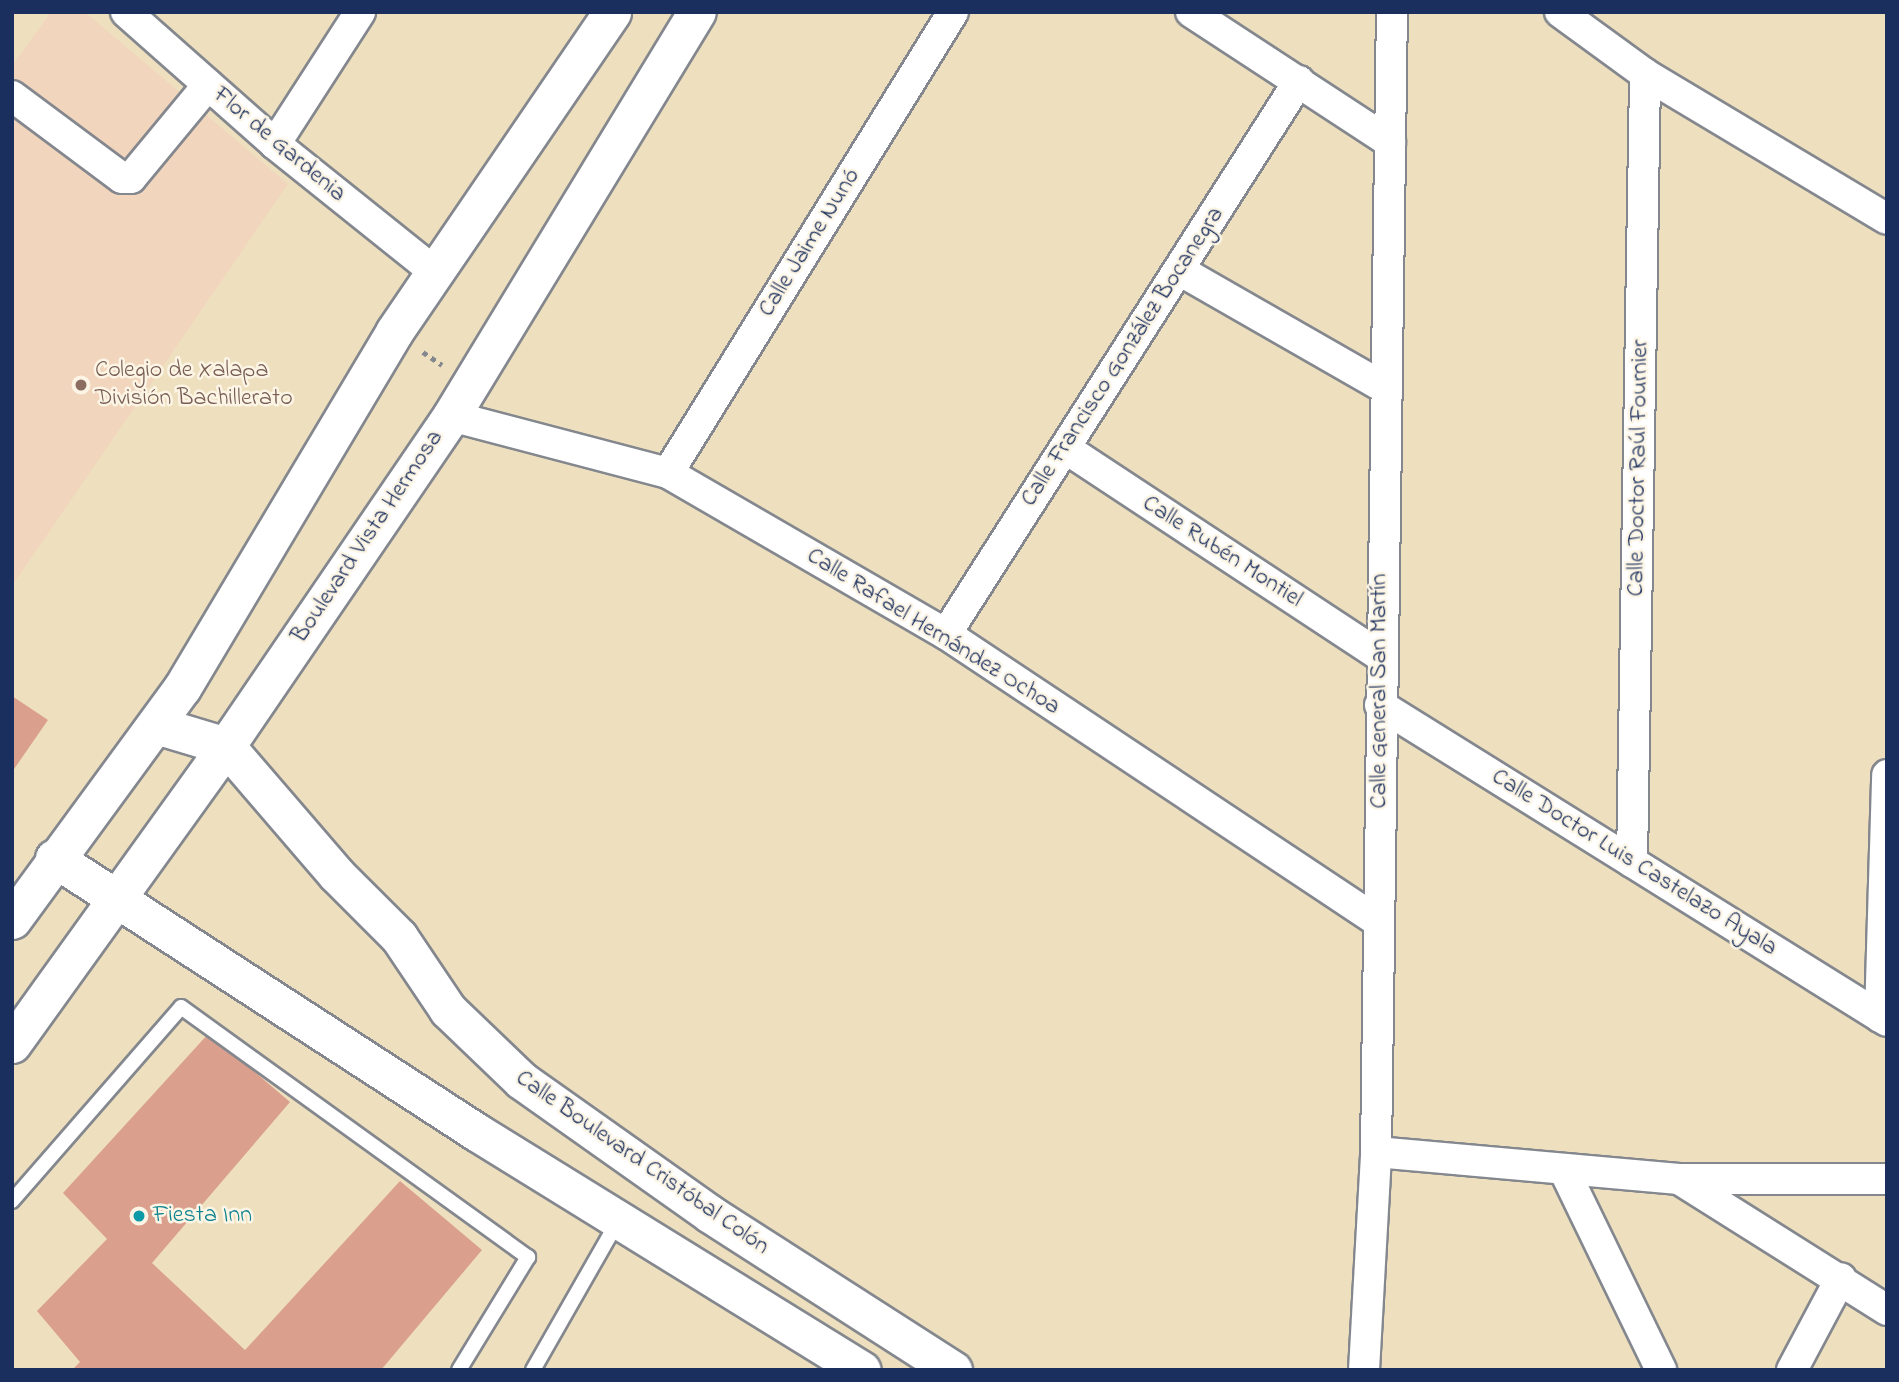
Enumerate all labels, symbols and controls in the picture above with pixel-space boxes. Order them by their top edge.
street label: Flor de Gardenia [207,81,351,209]
street label: Calle Jaime Nunó [753,164,867,322]
street label: Calle Francisco González Bocanegra [1015,202,1231,512]
street label: Calle Doctor Raúl Fournier [1622,339,1656,597]
place label: Colegio de Xalapa División Bachillerato [95,357,293,413]
marker: Colegio de Xalapa División Bachillerato [73,377,89,393]
street label: Boulevard Vista Hermosa [286,425,450,649]
street label: Calle Rubén Montiel [1137,489,1307,615]
street label: Calle Rafael Hernández Ochoa [801,542,1065,722]
street label: Calle General San Martín [1366,573,1394,809]
street label: Calle Doctor Luis Castelazo Ayala [1486,763,1782,963]
street label: Calle Boulevard Cristóbal Colón [510,1064,774,1262]
place label: Fiesta Inn [153,1202,252,1230]
marker: Fiesta Inn [131,1208,147,1224]

